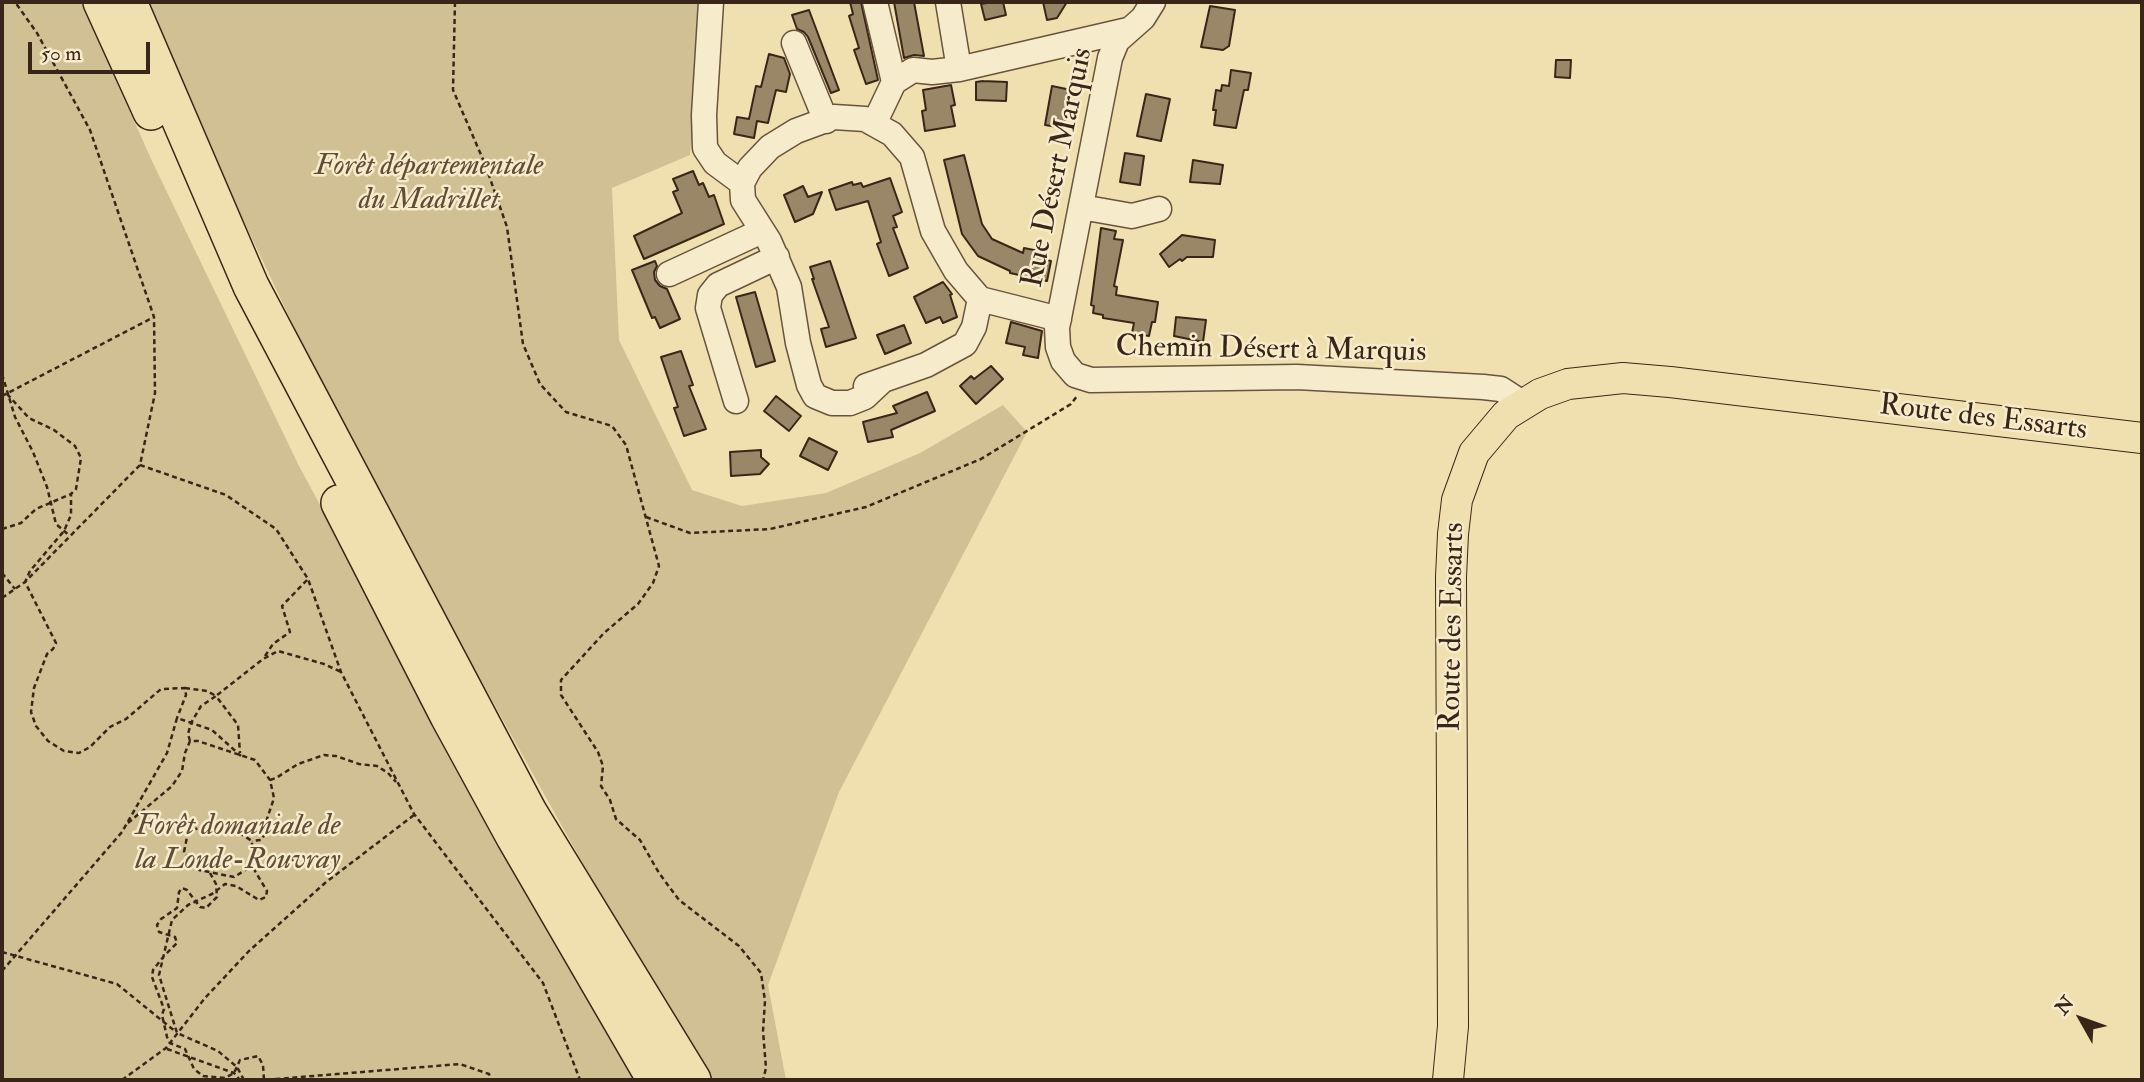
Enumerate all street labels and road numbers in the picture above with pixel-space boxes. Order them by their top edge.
street label: Rue Désert Marquis [1016,45,1102,291]
street label: Chemin Désert à Marquis [1115,330,1427,372]
street label: Route des Essarts [1877,388,2089,450]
street label: Route des Essarts [1434,522,1474,732]

